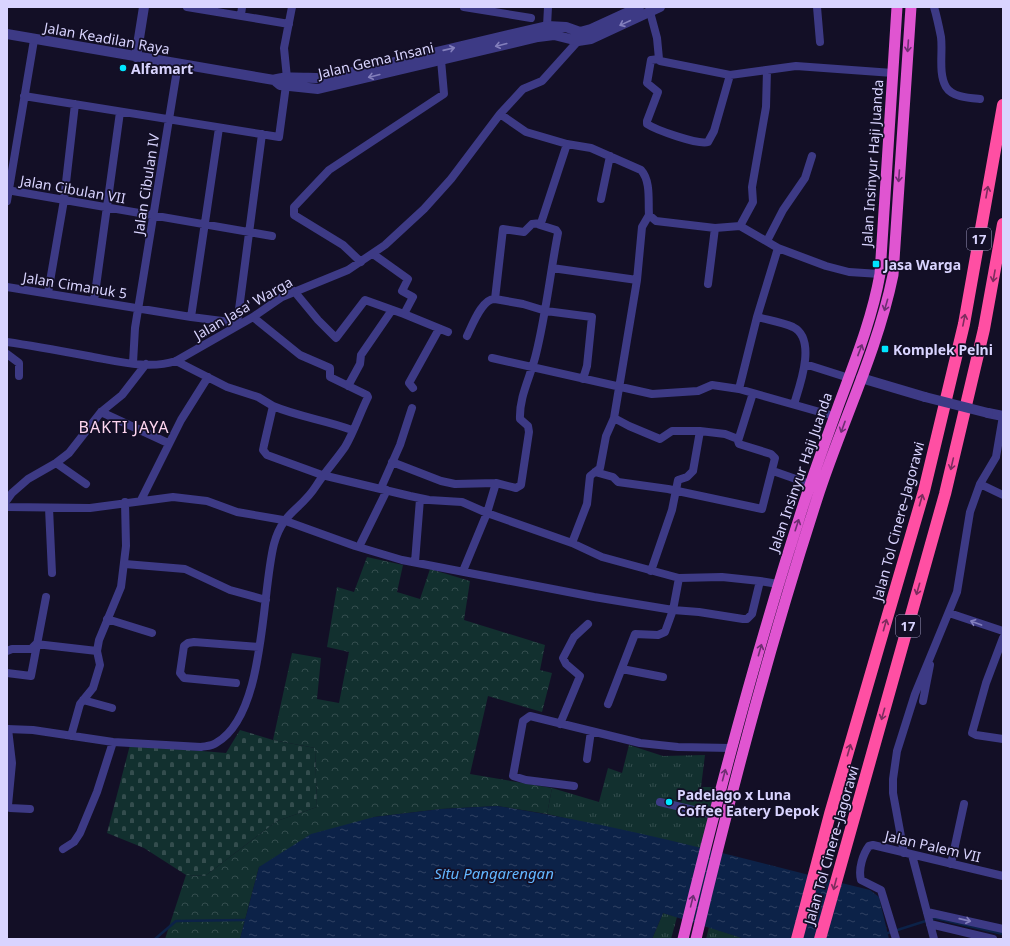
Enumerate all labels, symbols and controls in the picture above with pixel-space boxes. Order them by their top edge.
street label: Jalan Keadilan Raya [41,17,171,58]
one-way arrow [619,20,631,27]
street label: Jalan Gema Insani [314,37,436,83]
one-way arrow [904,39,911,52]
one-way arrow [494,42,507,50]
one-way arrow [442,44,455,52]
place label: Alfamart [131,59,193,78]
marker: Alfamart [118,63,128,73]
one-way arrow [368,73,381,80]
street label: Jalan Insinyur Haji Juanda [857,79,887,249]
street label: Jalan Cibulan IV [128,132,163,238]
one-way arrow [896,169,903,182]
street label: Jalan Cibulan VII [17,170,127,208]
one-way arrow [983,186,991,199]
road number: 17 [967,228,991,250]
place label: Jasa Warga [882,255,961,274]
marker: Jasa Warga [871,259,881,269]
street label: Jalan Cimanuk 5 [20,267,128,303]
one-way arrow [989,269,997,282]
street label: Jalan Jasa' Warga [188,272,296,345]
one-way arrow [882,298,890,311]
one-way arrow [960,314,968,327]
place label: Komplek Pelni [893,340,993,359]
marker: Komplek Pelni [880,344,890,354]
one-way arrow [856,345,864,357]
street label: Jalan Insinyur Haji Juanda [763,390,836,556]
district label: BAKTI JAYA [79,416,169,438]
one-way arrow [839,421,846,434]
street label: Jalan Tol Cinere–Jagorawi [867,439,928,605]
one-way arrow [948,457,956,470]
one-way arrow [918,494,925,507]
one-way arrow [794,519,801,532]
one-way arrow [914,582,921,595]
road number: 17 [896,615,920,637]
one-way arrow [970,618,982,626]
one-way arrow [882,619,889,632]
one-way arrow [757,644,764,657]
one-way arrow [879,708,886,721]
one-way arrow [846,744,853,757]
street label: Jalan Tol Cinere–Jagorawi [799,764,863,928]
one-way arrow [721,769,728,782]
place label: Padelago x Luna Coffee Eatery Depok [677,785,820,820]
marker: Padelago x Luna Coffee Eatery Depok [664,797,674,807]
street label: Jalan Palem VII [881,825,983,866]
water label: Situ Pangarengan [434,863,554,883]
one-way arrow [831,877,838,890]
one-way arrow [689,895,696,908]
one-way arrow [958,917,971,925]

